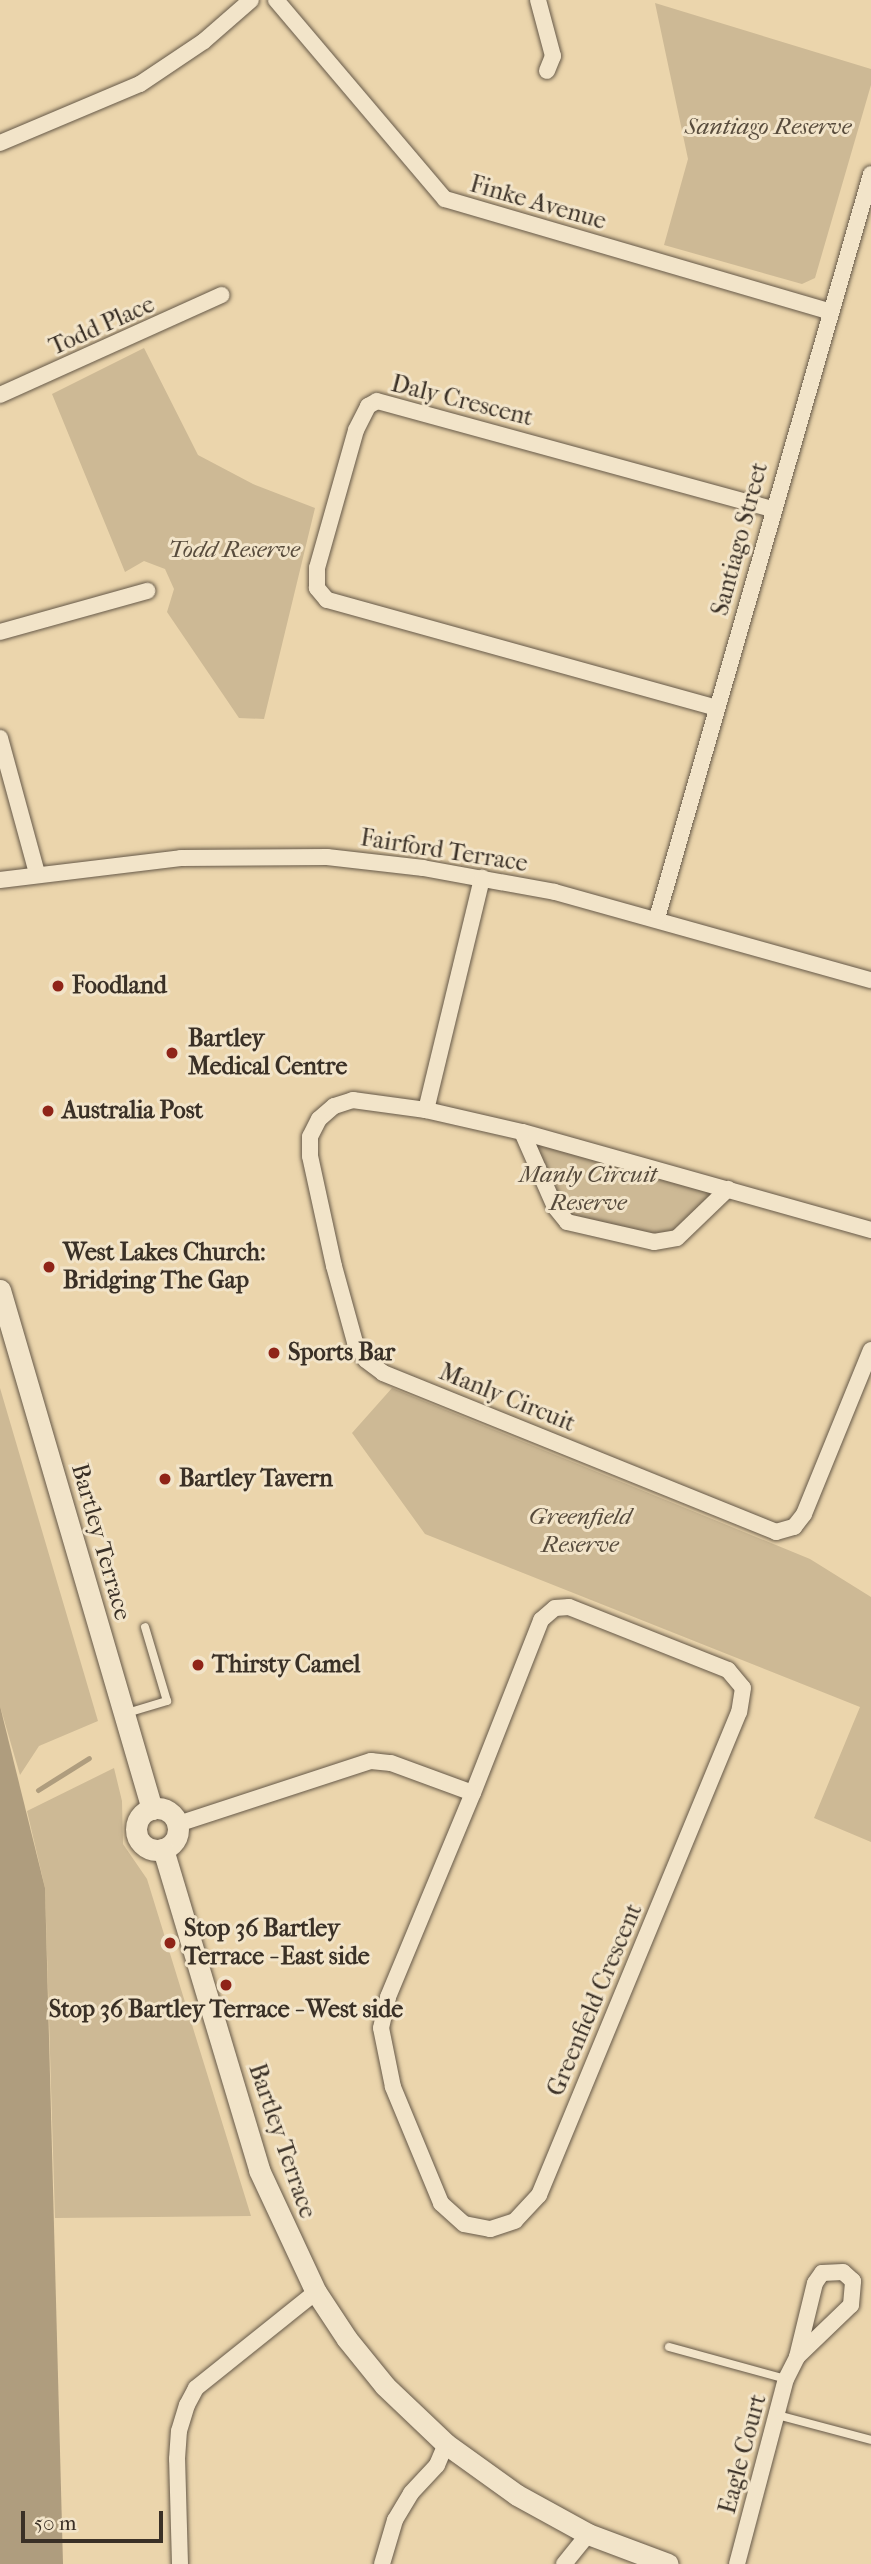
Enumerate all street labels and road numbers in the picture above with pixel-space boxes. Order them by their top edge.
street label: Finke Avenue [467,170,609,236]
street label: Todd Place [45,290,159,362]
street label: Daly Crescent [388,369,536,433]
street label: Santiago Street [706,459,774,619]
street label: Fairford Terrace [358,824,530,878]
street label: Manly Circuit [435,1358,579,1438]
street label: Bartley Terrace [65,1460,137,1624]
street label: Greenfield Crescent [541,1899,649,2101]
street label: Bartley Terrace [242,2060,322,2222]
street label: Eagle Court [713,2391,773,2517]

